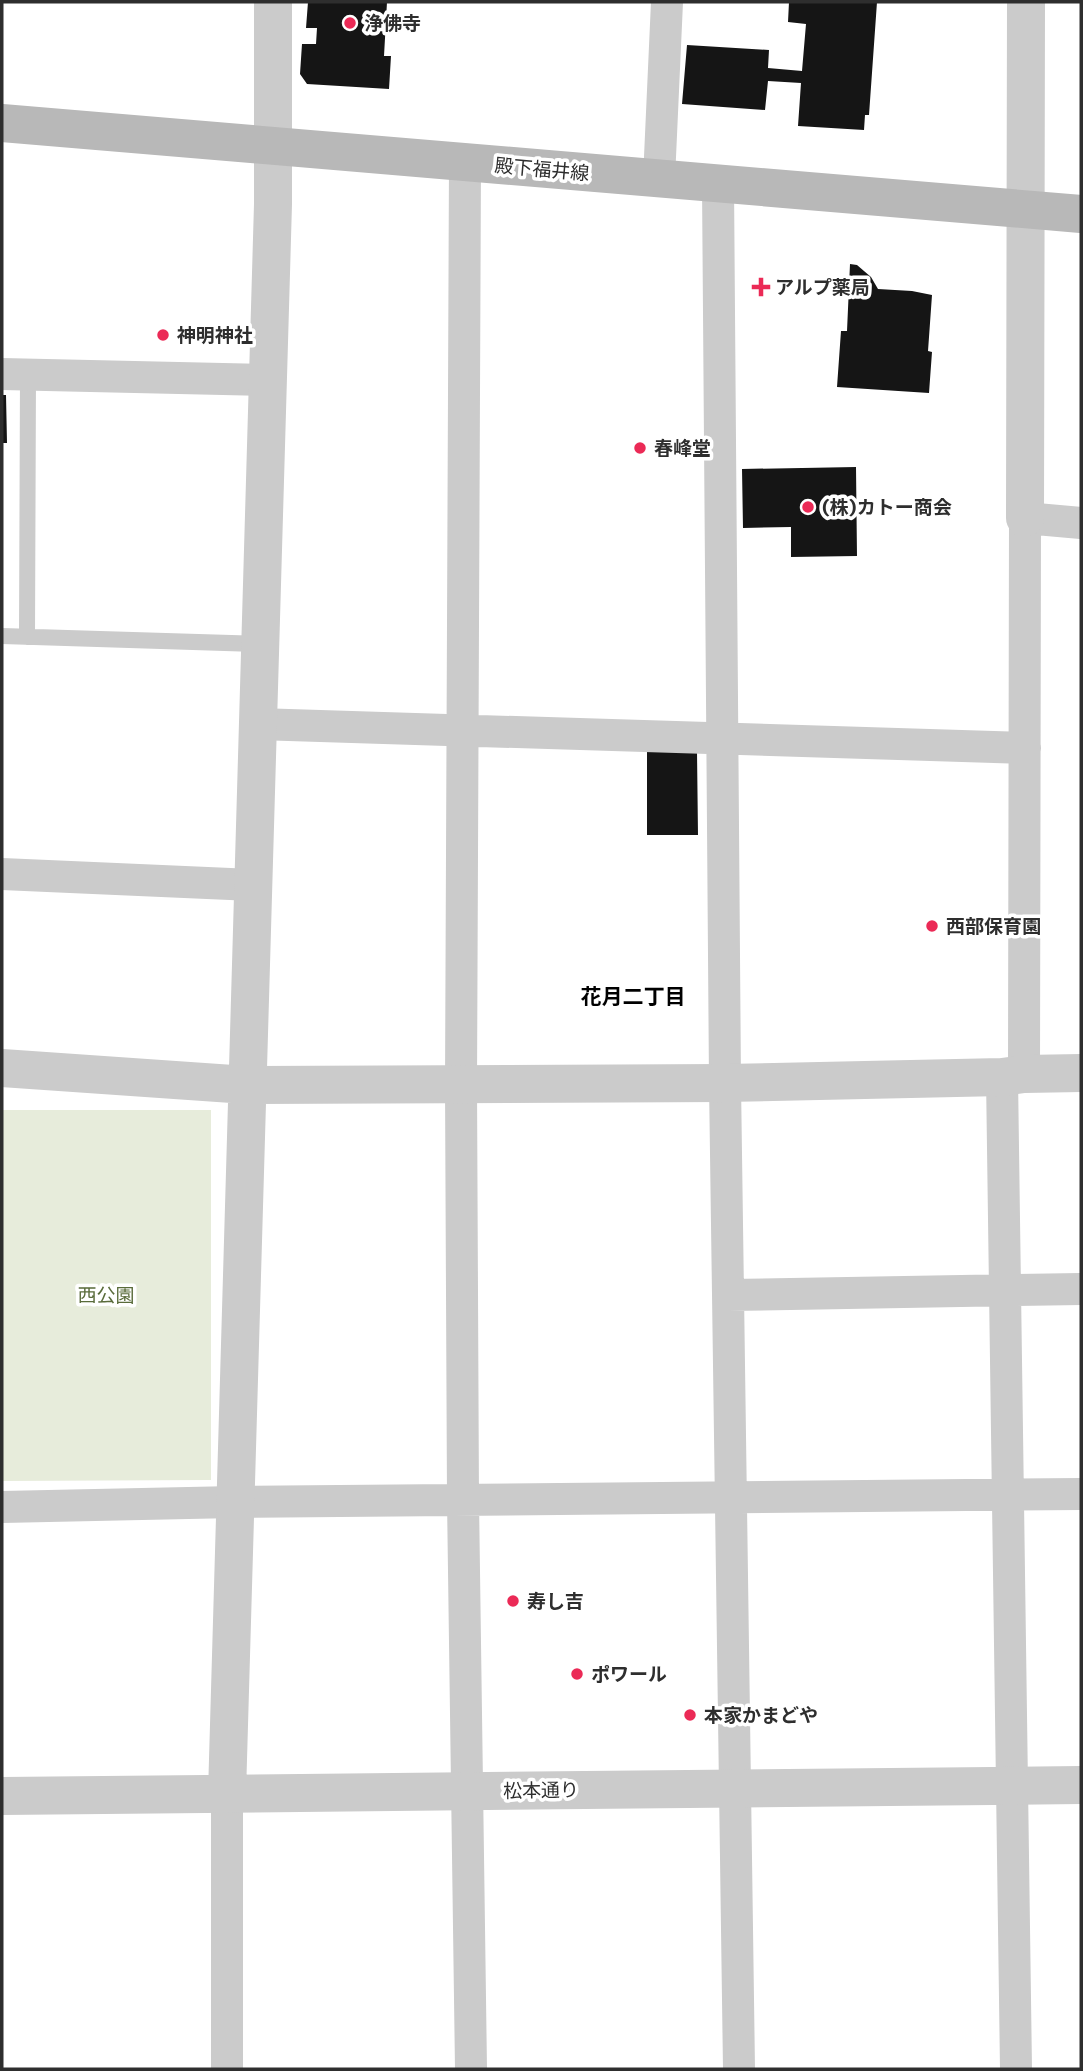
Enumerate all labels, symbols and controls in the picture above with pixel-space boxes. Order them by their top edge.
place label: 浄佛寺 [364,11,421,34]
marker: 浄佛寺 [342,15,358,31]
street label: 殿下福井線 [494,153,590,184]
place label: アルプ薬局 [775,275,870,298]
marker: アルプ薬局 [753,279,769,295]
place label: 神明神社 [177,323,253,346]
marker: 神明神社 [155,327,171,343]
place label: 春峰堂 [654,436,711,459]
marker: 春峰堂 [632,440,648,456]
place label: (株)カトー商会 [822,495,952,518]
marker: (株)カトー商会 [800,499,816,515]
place label: 西部保育園 [946,914,1041,937]
marker: 西部保育園 [924,918,940,934]
district label: 花月二丁目 [581,983,686,1008]
park label: 西公園 [77,1283,135,1306]
place label: 寿し吉 [527,1589,584,1612]
marker: 寿し吉 [505,1593,521,1609]
place label: ポワール [591,1662,667,1685]
marker: ポワール [569,1666,585,1682]
place label: 本家かまどや [704,1703,818,1726]
marker: 本家かまどや [682,1707,698,1723]
street label: 松本通り [503,1777,579,1802]

